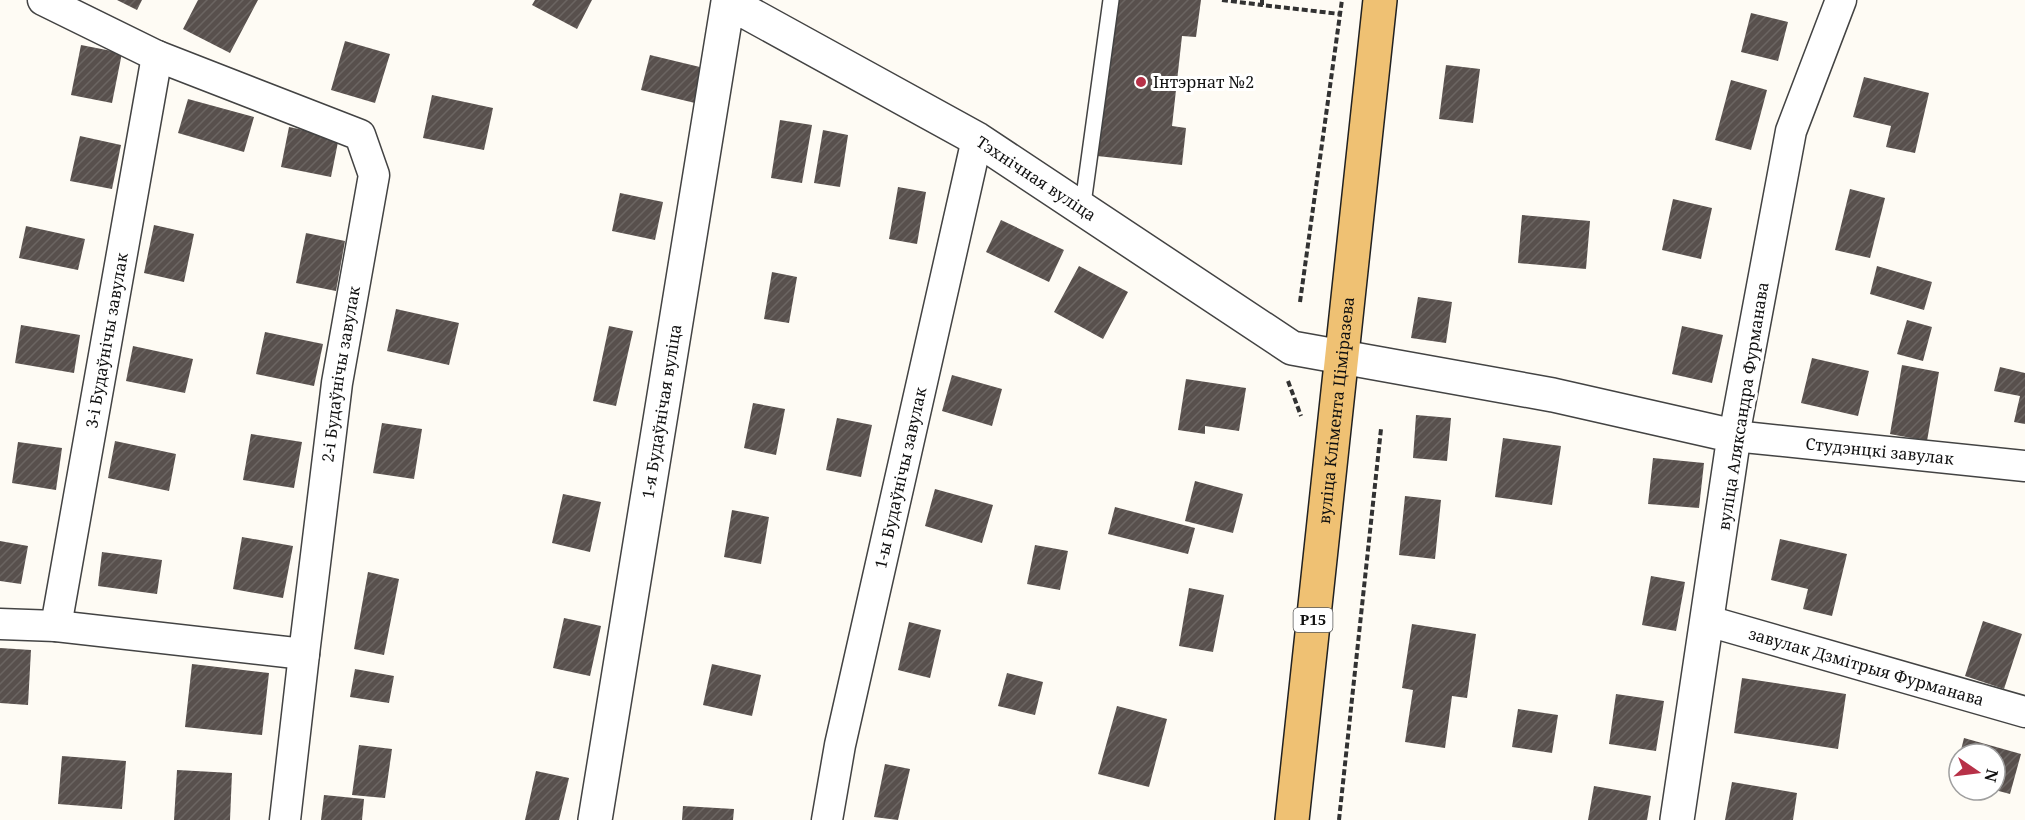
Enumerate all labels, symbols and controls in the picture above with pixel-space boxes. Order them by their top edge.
place label: Інтэрнат №2 [1153,71,1254,93]
marker: Інтэрнат №2 [1134,75,1148,89]
street label: Тэхнічная вуліца [972,131,1100,226]
street label: 3-і Будаўнічы завулак [80,251,133,430]
street label: вуліца Аляксандра Фурманава [1713,280,1773,532]
street label: 2-і Будаўнічы завулак [316,284,365,463]
street label: вуліца Клімента Ціміразева [1313,296,1359,525]
street label: 1-я Будаўнічая вуліца [636,323,686,500]
street label: 1-ы Будаўнічы завулак [869,385,932,571]
street label: Студэнцкі завулак [1805,432,1955,470]
road number: Р15 [1294,608,1332,632]
street label: завулак Дзмітрыя Фурманава [1746,622,1987,711]
north arrow [1947,742,2007,802]
text: N [1979,767,2004,785]

